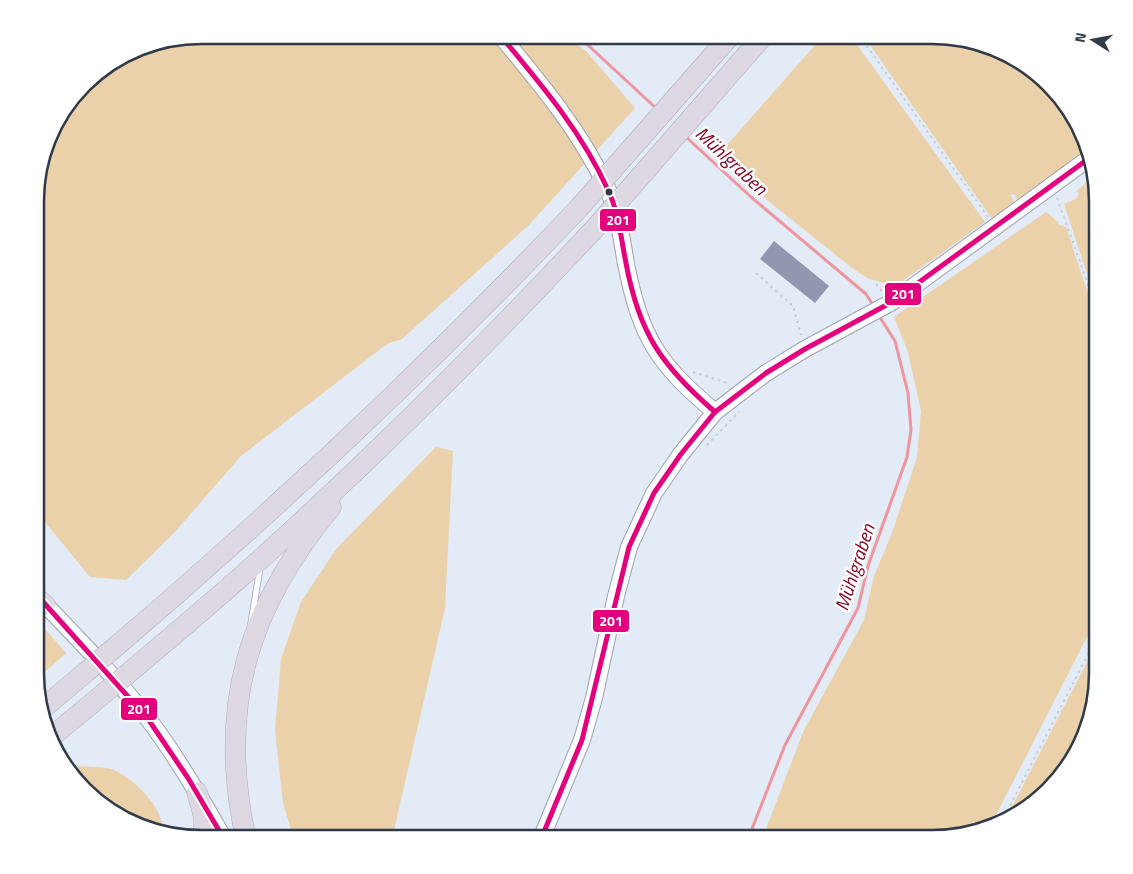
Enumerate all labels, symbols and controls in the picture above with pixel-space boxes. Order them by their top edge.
north arrow [1068,15,1118,65]
text: N [1069,31,1091,44]
water label: Mühlgraben [689,119,775,202]
unlabelled marker [604,187,614,197]
line badge: 201 [599,208,637,232]
text: 201 [606,209,630,230]
line badge: 201 [884,282,922,306]
text: 201 [891,283,915,304]
water label: Mühlgraben [826,519,882,614]
line badge: 201 [592,609,630,633]
text: 201 [599,610,623,631]
line badge: 201 [120,697,158,721]
text: 201 [127,698,151,719]

